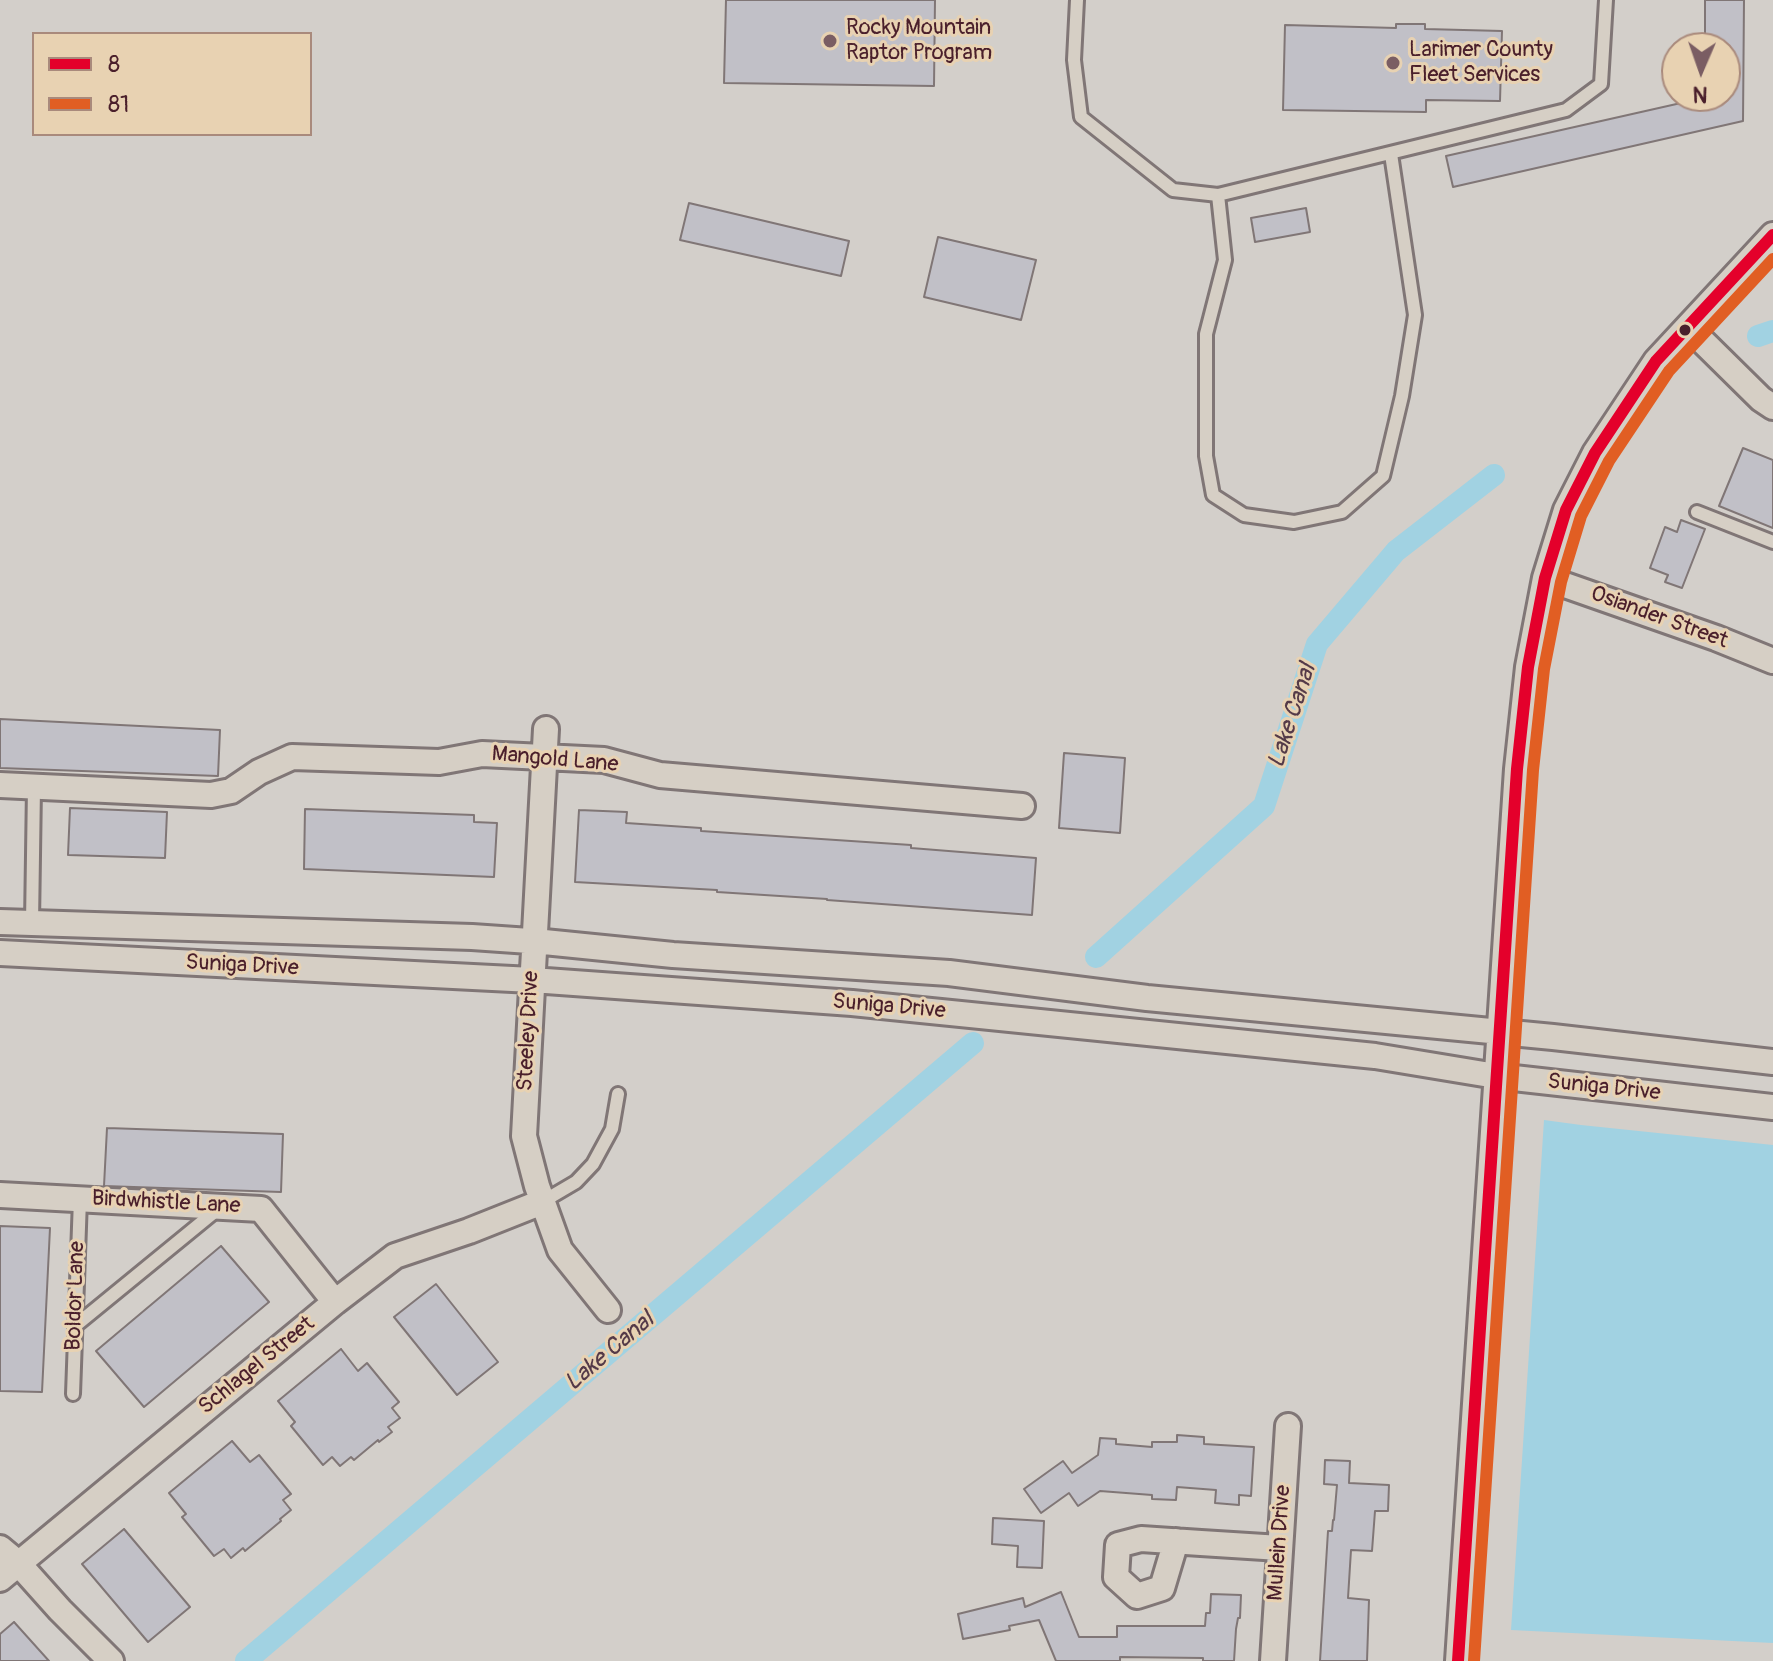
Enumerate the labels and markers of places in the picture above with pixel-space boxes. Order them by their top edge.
place label: Rocky Mountain Raptor Program [846,15,992,66]
marker: Rocky Mountain Raptor Program [821,32,839,50]
place label: Larimer County Fleet Services [1409,37,1553,88]
marker: Larimer County Fleet Services [1384,54,1402,72]
unlabelled marker [1677,322,1693,338]

